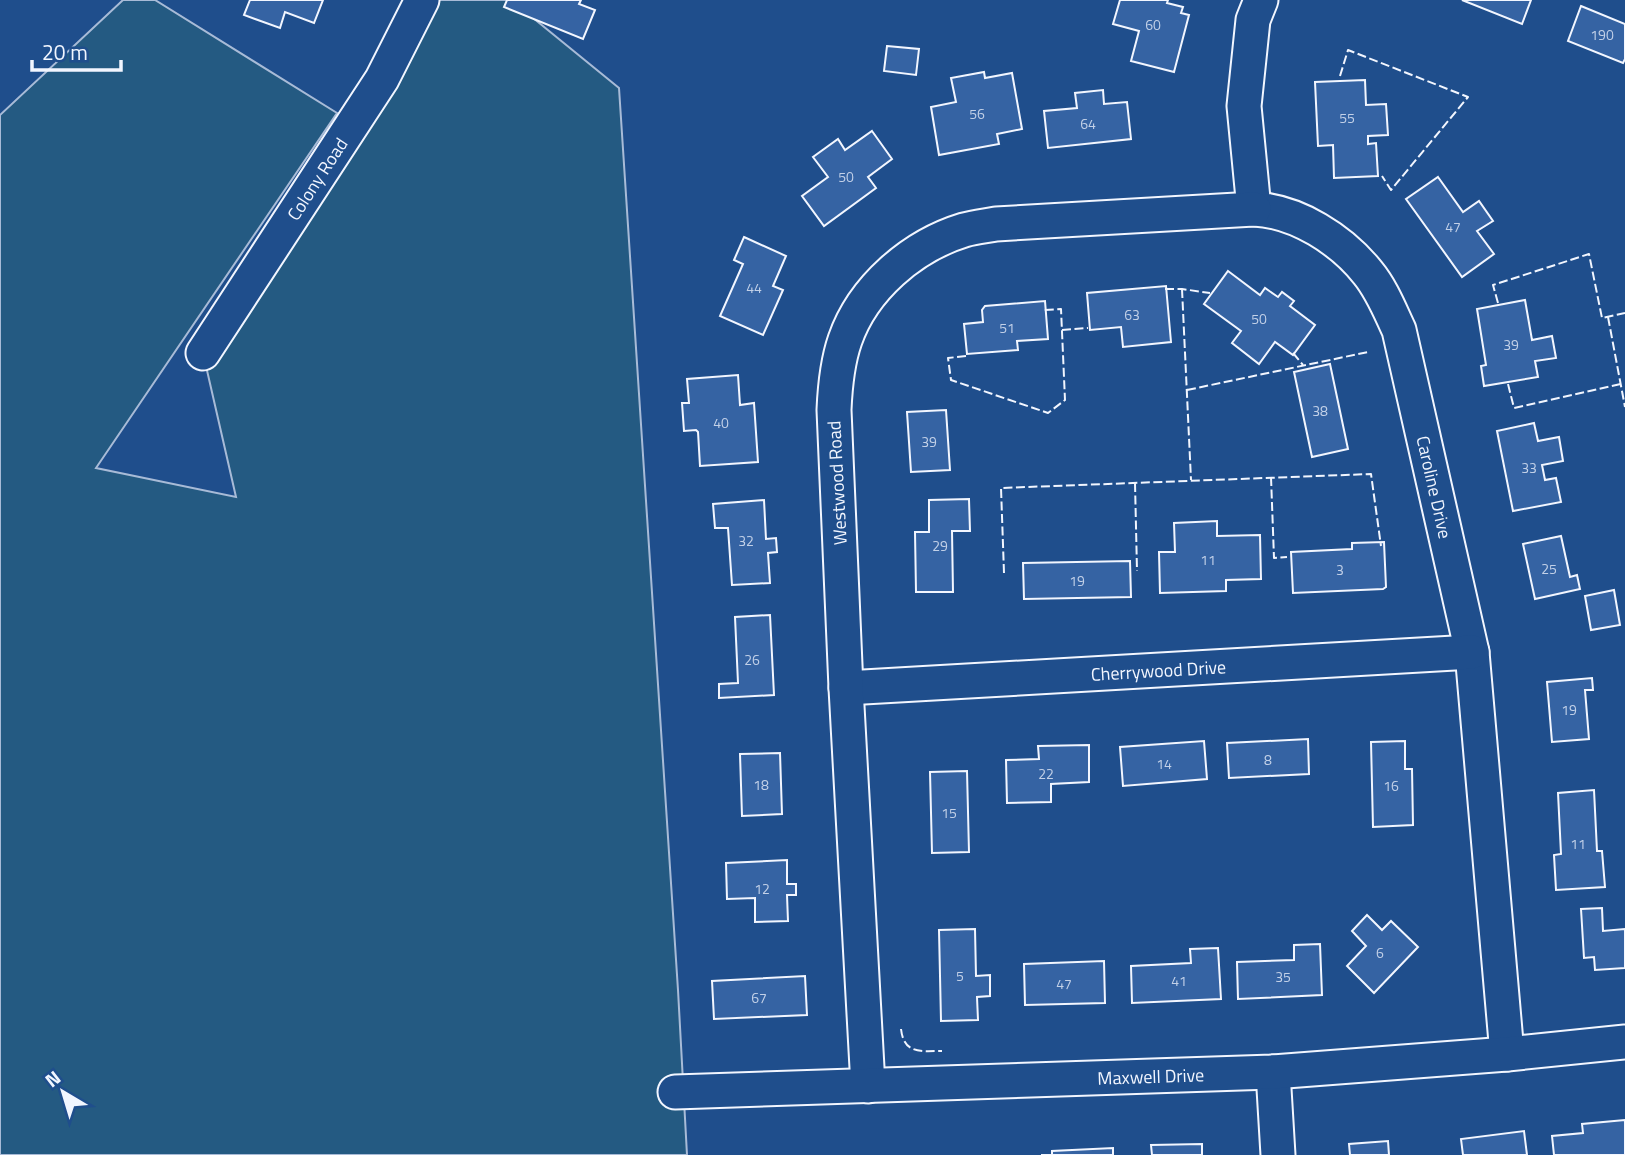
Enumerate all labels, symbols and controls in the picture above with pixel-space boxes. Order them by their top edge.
house number: 60 [1145,14,1161,35]
house number: 190 [1590,24,1614,45]
scale bar [32,28,121,72]
text: 20 m [42,36,88,68]
house number: 56 [969,103,985,124]
house number: 55 [1339,107,1355,128]
house number: 64 [1080,113,1096,134]
street label: Colony Road [280,132,354,226]
house number: 50 [838,166,854,187]
house number: 47 [1445,216,1461,237]
house number: 44 [746,277,762,298]
house number: 63 [1124,304,1140,325]
house number: 50 [1251,308,1267,329]
house number: 51 [999,317,1015,338]
house number: 39 [1503,334,1519,355]
house number: 38 [1312,400,1328,421]
house number: 40 [713,412,729,433]
street label: Westwood Road [820,420,854,546]
house number: 39 [921,431,937,452]
street label: Caroline Drive [1410,433,1459,541]
house number: 33 [1521,457,1537,478]
house number: 32 [738,530,754,551]
house number: 29 [932,535,948,556]
house number: 11 [1200,549,1216,570]
house number: 25 [1541,558,1557,579]
house number: 3 [1336,559,1344,580]
house number: 19 [1069,570,1085,591]
house number: 26 [744,649,760,670]
street label: Cherrywood Drive [1090,653,1227,687]
house number: 19 [1561,699,1577,720]
house number: 8 [1264,749,1272,770]
house number: 14 [1156,753,1172,774]
house number: 22 [1038,763,1054,784]
house number: 18 [753,774,769,795]
house number: 16 [1383,775,1399,796]
house number: 15 [941,802,957,823]
house number: 11 [1570,833,1586,854]
house number: 12 [754,878,770,899]
house number: 6 [1376,942,1384,963]
house number: 5 [956,965,964,986]
house number: 35 [1275,966,1291,987]
house number: 41 [1171,970,1187,991]
house number: 47 [1056,973,1072,994]
house number: 67 [751,987,767,1008]
north arrow [28,1057,98,1127]
street label: Maxwell Drive [1097,1061,1205,1091]
text: N [38,1063,66,1094]

